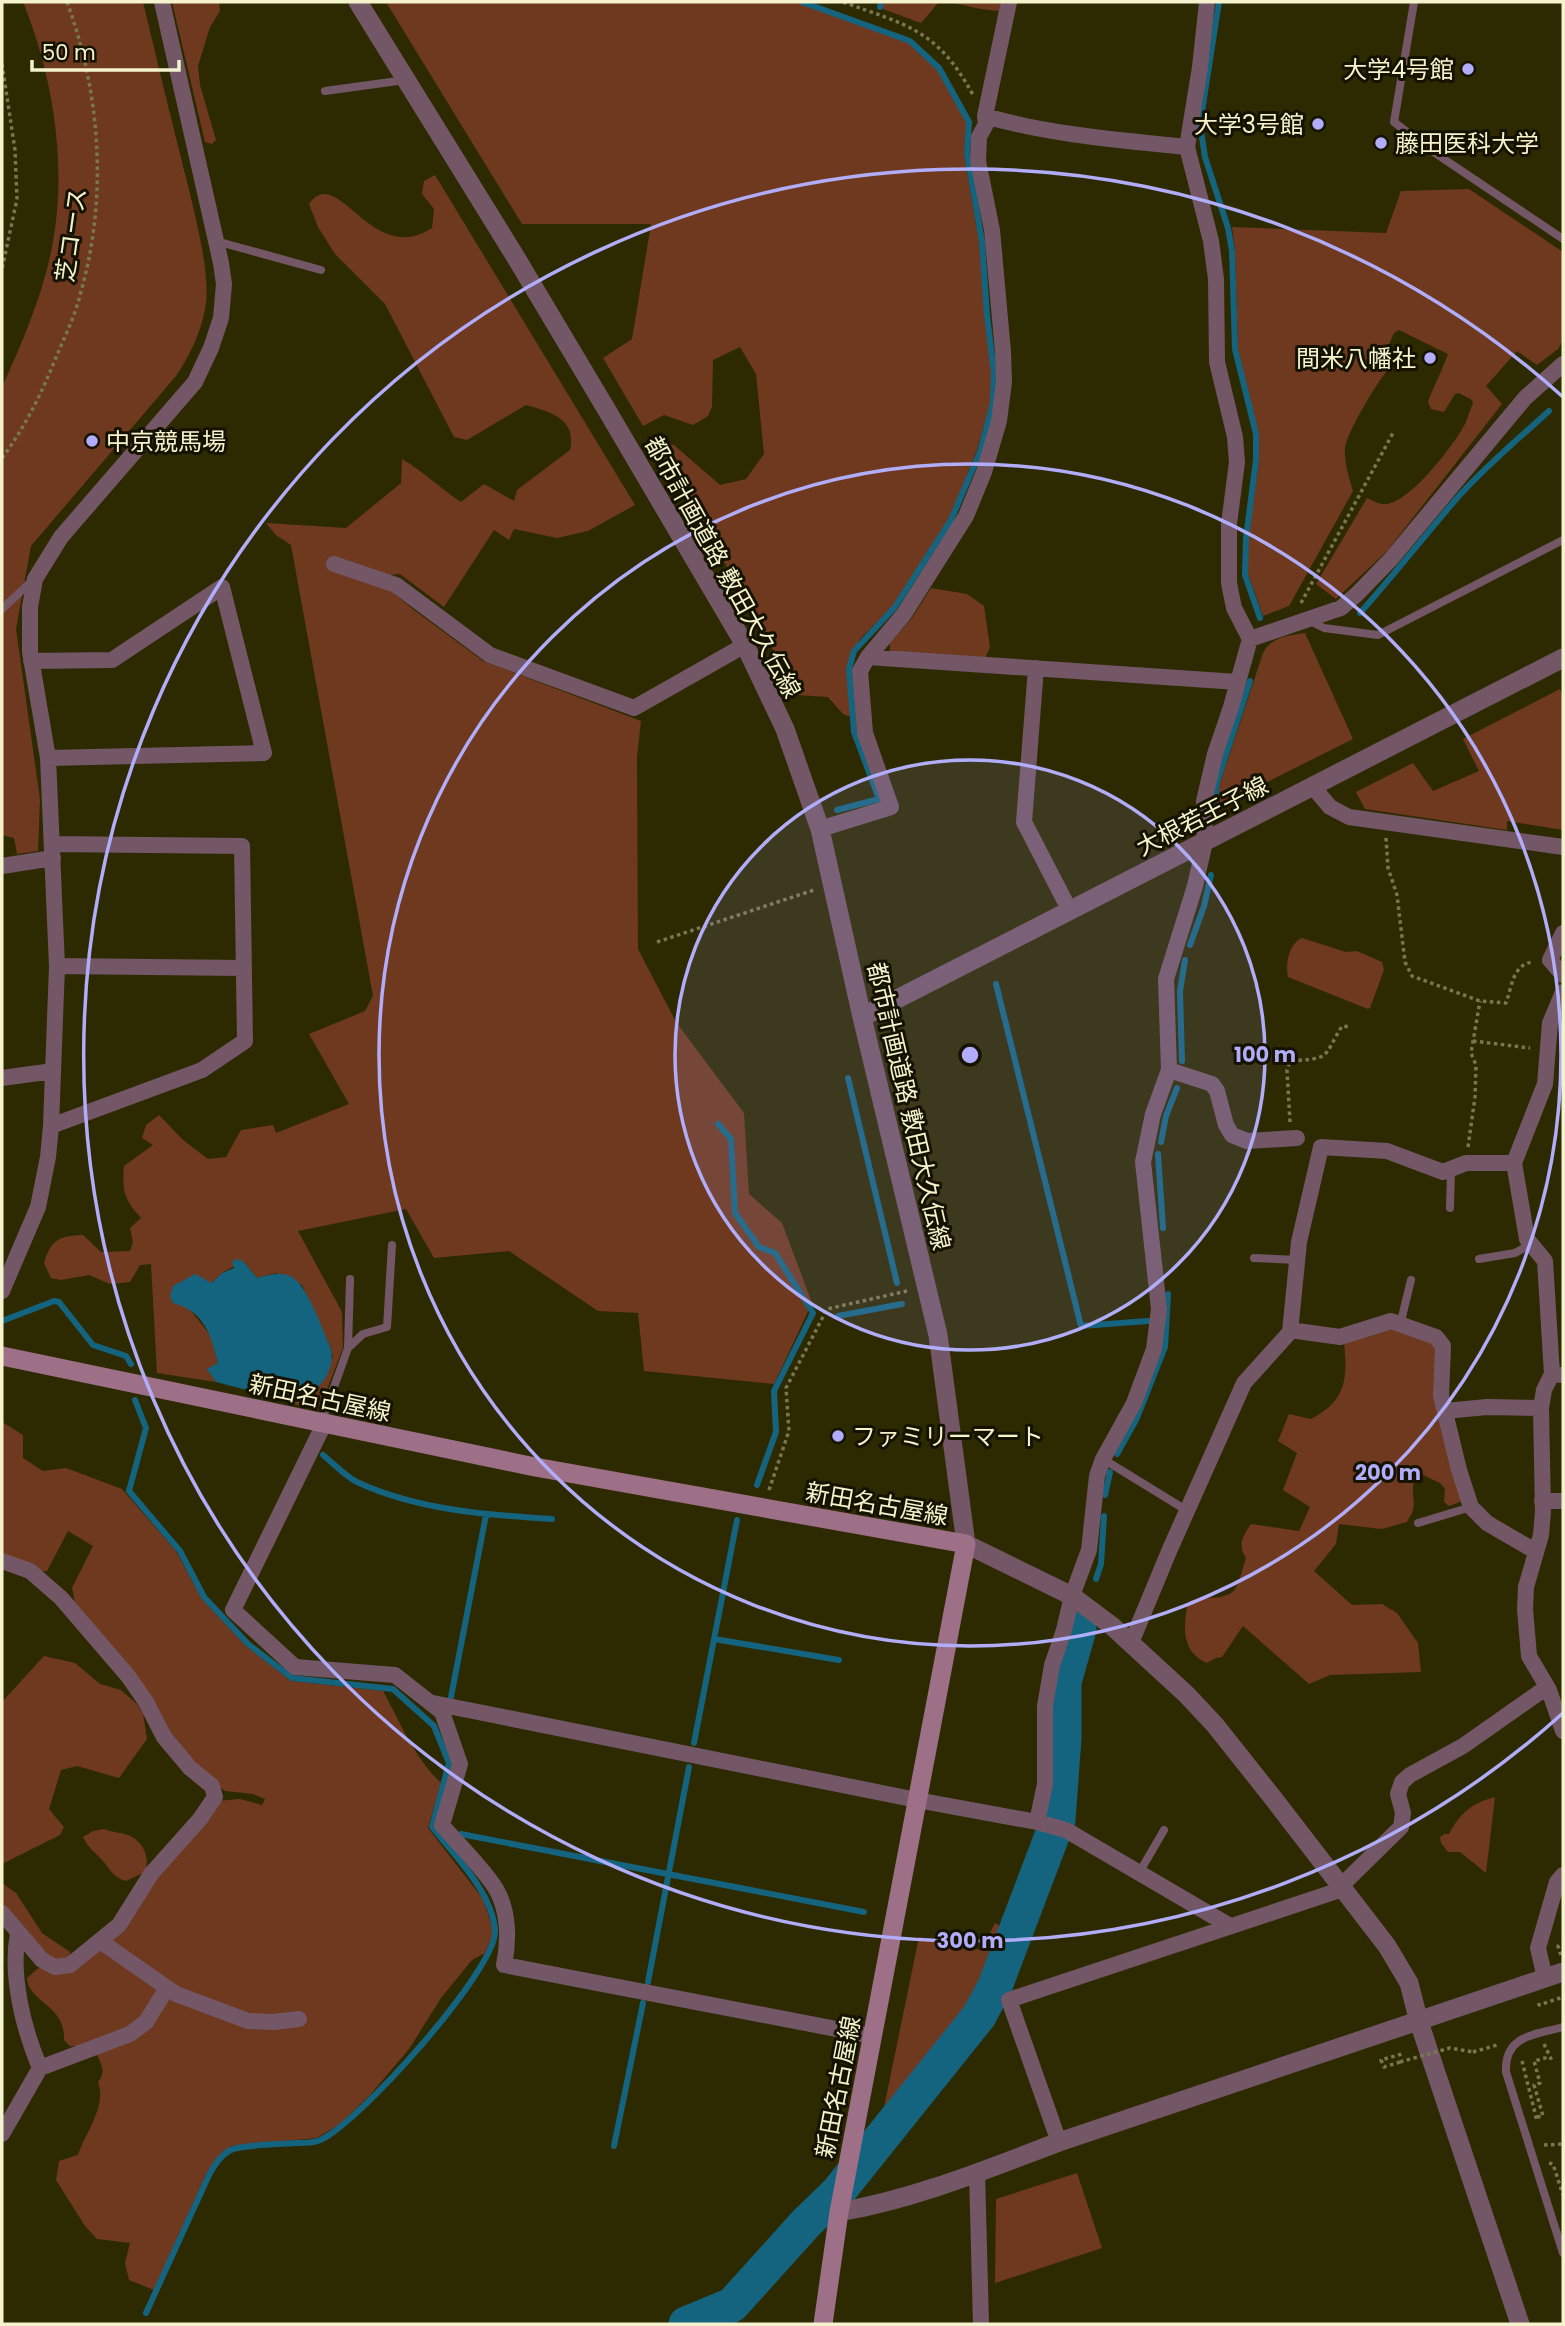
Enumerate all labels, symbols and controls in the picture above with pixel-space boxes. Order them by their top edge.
scale bar [32,28,178,72]
text: 50 m [42,38,96,67]
place label: 大学4号館 [1343,53,1454,86]
marker: 大学4号館 [1460,61,1476,77]
place label: 大学3号館 [1194,108,1304,141]
marker: 大学3号館 [1310,116,1326,132]
place label: 藤田医科大学 [1395,127,1539,160]
marker: 藤田医科大学 [1373,135,1389,151]
street label: 芝コース [48,186,94,284]
place label: 間米八幡社 [1296,342,1416,375]
marker: 間米八幡社 [1422,350,1438,366]
place label: 中京競馬場 [106,425,226,458]
street label: 都市計画道路 敷田大久伝線 [637,430,809,704]
marker: 中京競馬場 [84,433,100,449]
street label: 大根若王子線 [1130,769,1274,863]
street label: 都市計画道路 敷田大久伝線 [860,959,958,1253]
text: 100 m [1234,1040,1296,1069]
centre of rings [958,1043,982,1067]
street label: 新田名古屋線 [246,1367,394,1429]
place label: ファミリーマート [852,1420,1044,1453]
marker: ファミリーマート [830,1428,846,1444]
text: 200 m [1355,1458,1421,1487]
street label: 新田名古屋線 [803,1475,951,1533]
text: 300 m [937,1926,1003,1955]
street label: 新田名古屋線 [808,2013,868,2161]

